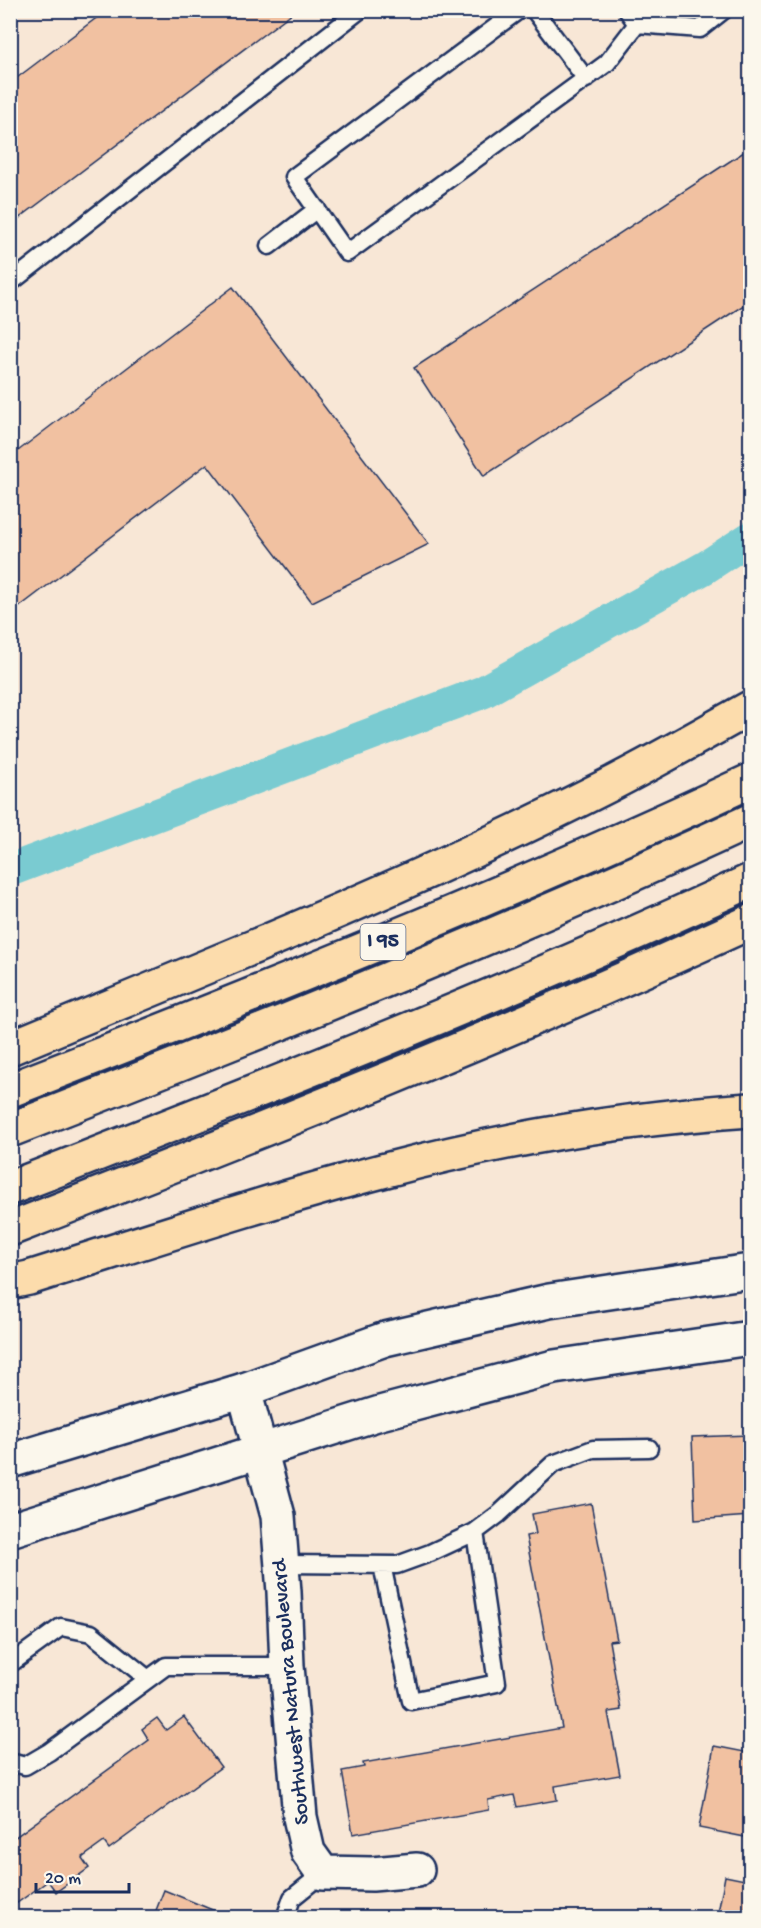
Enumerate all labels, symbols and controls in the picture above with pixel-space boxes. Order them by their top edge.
road number: I 95 [360,924,406,960]
street label: Southwest Natura Boulevard [267,1556,317,1826]
scale bar [36,1856,129,1894]
text: 20 m [45,1869,81,1890]

